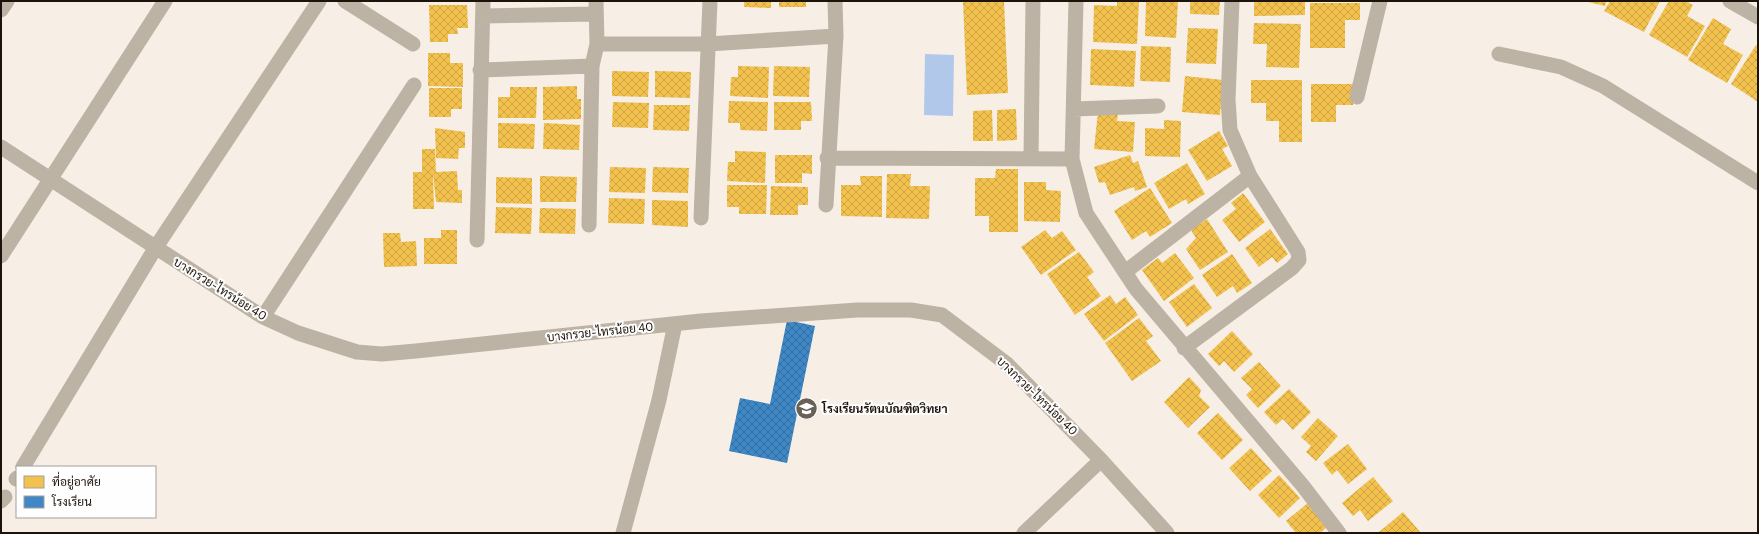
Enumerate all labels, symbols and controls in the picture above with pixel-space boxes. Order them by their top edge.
street label: บางกรวย-ไทรน้อย 40 [171,254,270,323]
street label: บางกรวย-ไทรน้อย 40 [546,318,654,344]
street label: บางกรวย-ไทรน้อย 40 [994,353,1081,438]
school or university icon: โรงเรียนรัตนบัณฑิตวิทยา [793,396,819,422]
place label: โรงเรียนรัตนบัณฑิตวิทยา [821,401,948,415]
legend [16,466,156,518]
text: ที่อยู่อาศัย [52,471,101,490]
text: โรงเรียน [51,494,92,508]

